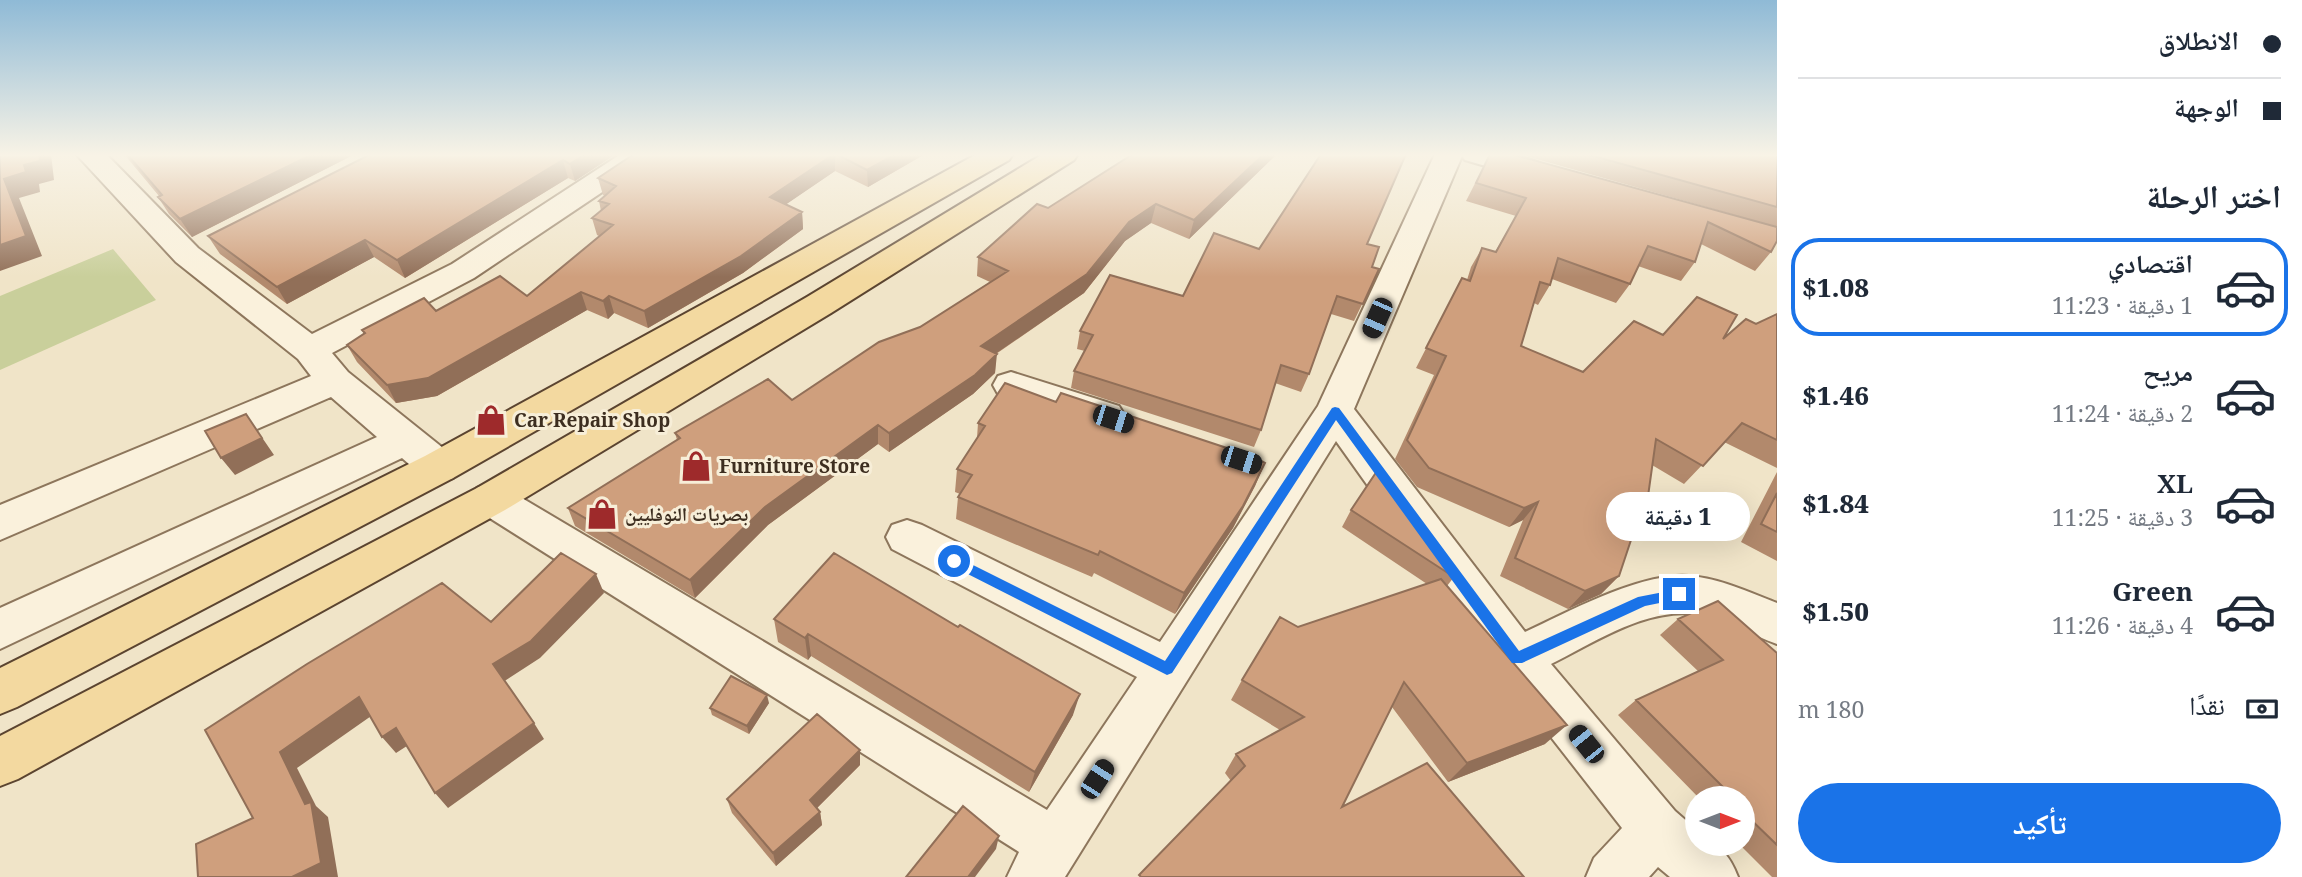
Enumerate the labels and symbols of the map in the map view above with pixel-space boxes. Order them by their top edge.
car [1359,295,1396,341]
shop icon: Car Repair Shop [474,403,508,437]
car [1090,403,1137,435]
place label: Car Repair Shop [514,407,670,433]
car [1218,444,1265,476]
shop icon: Furniture Store [679,449,713,483]
place label: Furniture Store [719,453,870,479]
callout: 1 دقيقة [1607,492,1751,542]
shop icon: بصريات النوفليين [585,497,619,531]
place label: بصريات النوفليين [625,501,748,527]
route start [938,545,970,577]
route end [1663,578,1695,610]
car [1565,721,1608,767]
car [1077,756,1118,802]
north arrow [1685,786,1755,856]

